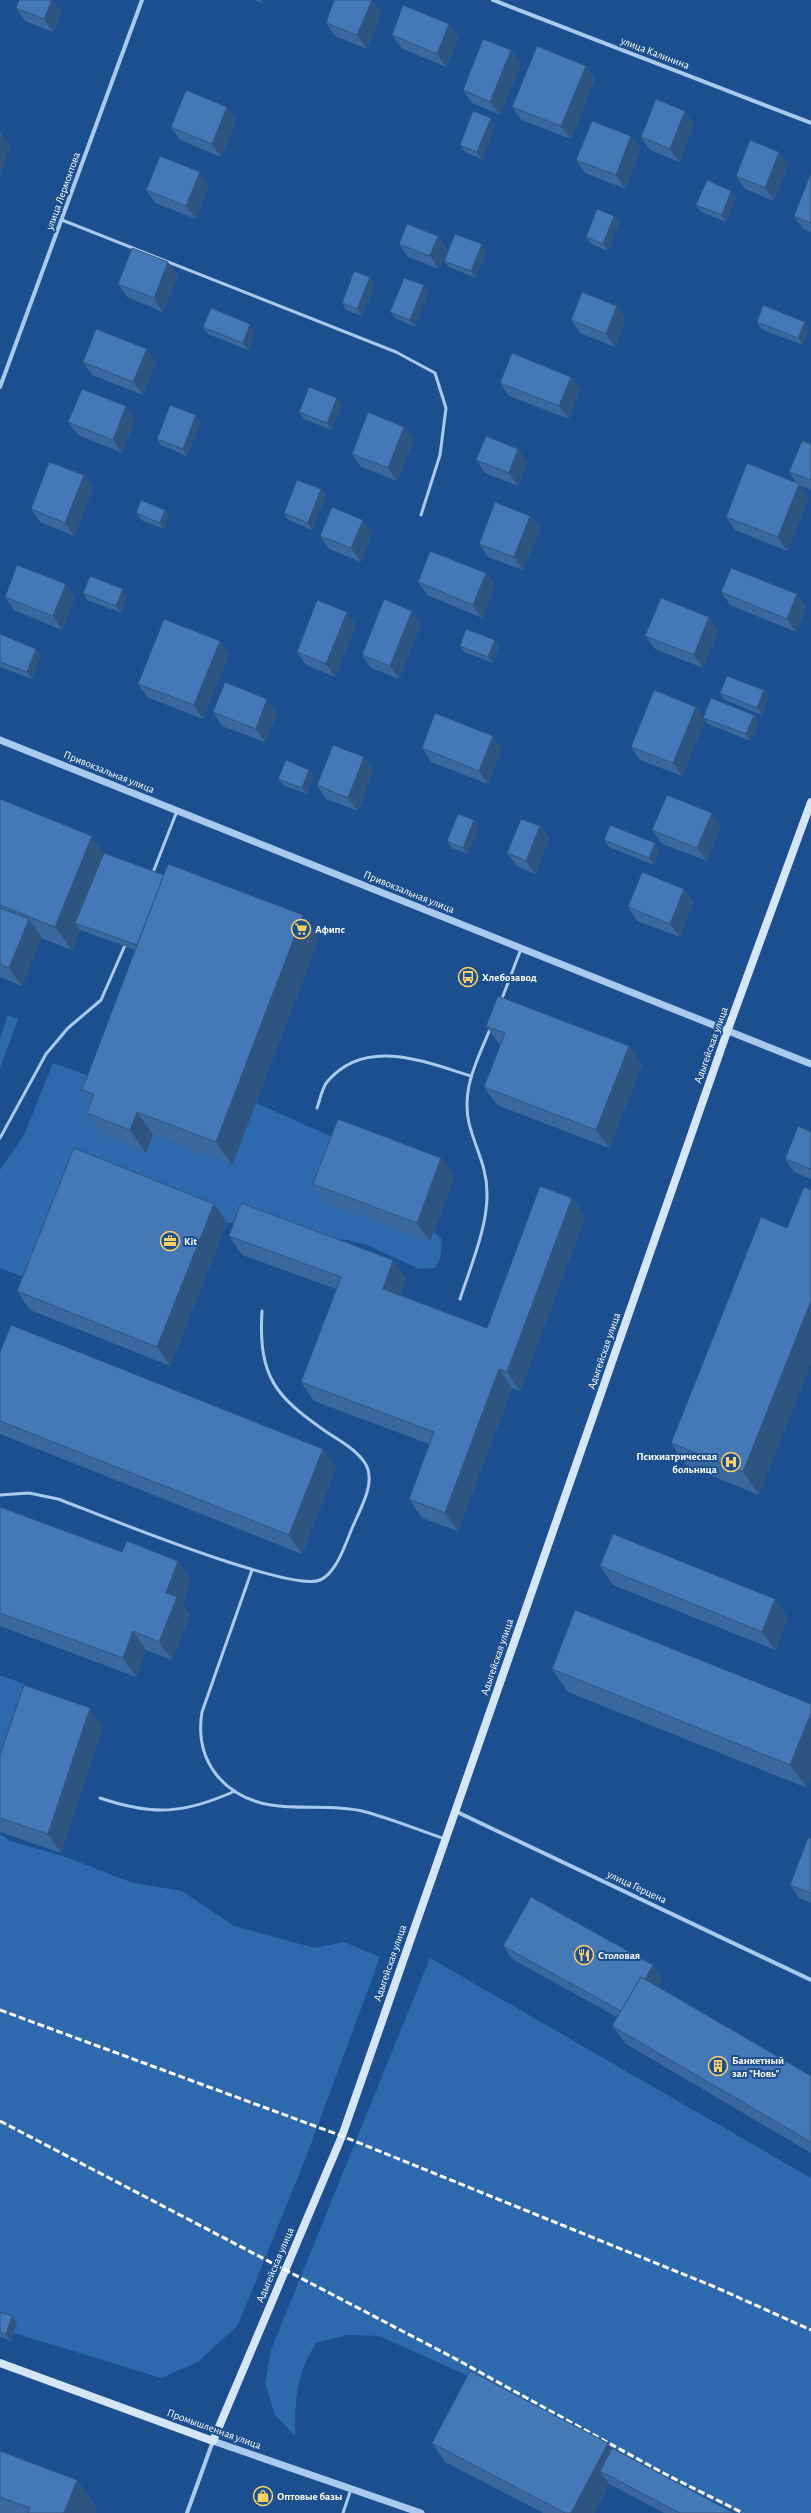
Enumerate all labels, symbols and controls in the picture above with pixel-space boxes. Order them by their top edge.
street label: улица Калинина [618,35,691,71]
street label: улица Лермонтова [44,151,82,232]
street label: Привокзальная улица [62,749,156,795]
street label: Привокзальная улица [362,869,456,915]
supermarket icon: Афипс [290,918,312,940]
place label: Афипс [315,924,346,935]
bus stop icon: Хлебозавод [457,966,479,988]
place label: Хлебозавод [482,972,537,983]
street label: Адыгейская улица [692,1005,730,1085]
office icon: Kit [159,1230,181,1252]
place label: Kit [184,1236,197,1247]
street label: Адыгейская улица [586,1311,622,1391]
place label: Психиатрическая больница [636,1451,717,1475]
hospital icon: Психиатрическая больница [720,1451,742,1473]
street label: Адыгейская улица [479,1617,515,1697]
street label: улица Герцена [605,1868,668,1906]
street label: Адыгейская улица [372,1923,408,2003]
restaurant icon: Столовая [573,1944,595,1966]
place label: Столовая [598,1950,640,1961]
building icon: Банкетный зал "Новь" [707,2055,729,2077]
place label: Банкетный зал "Новь" [732,2055,784,2079]
street label: Адыгейская улица [254,2226,296,2304]
street label: Промышленная улица [166,2407,262,2451]
shop icon: Оптовые базы [252,2485,274,2507]
place label: Оптовые базы [277,2491,342,2502]

